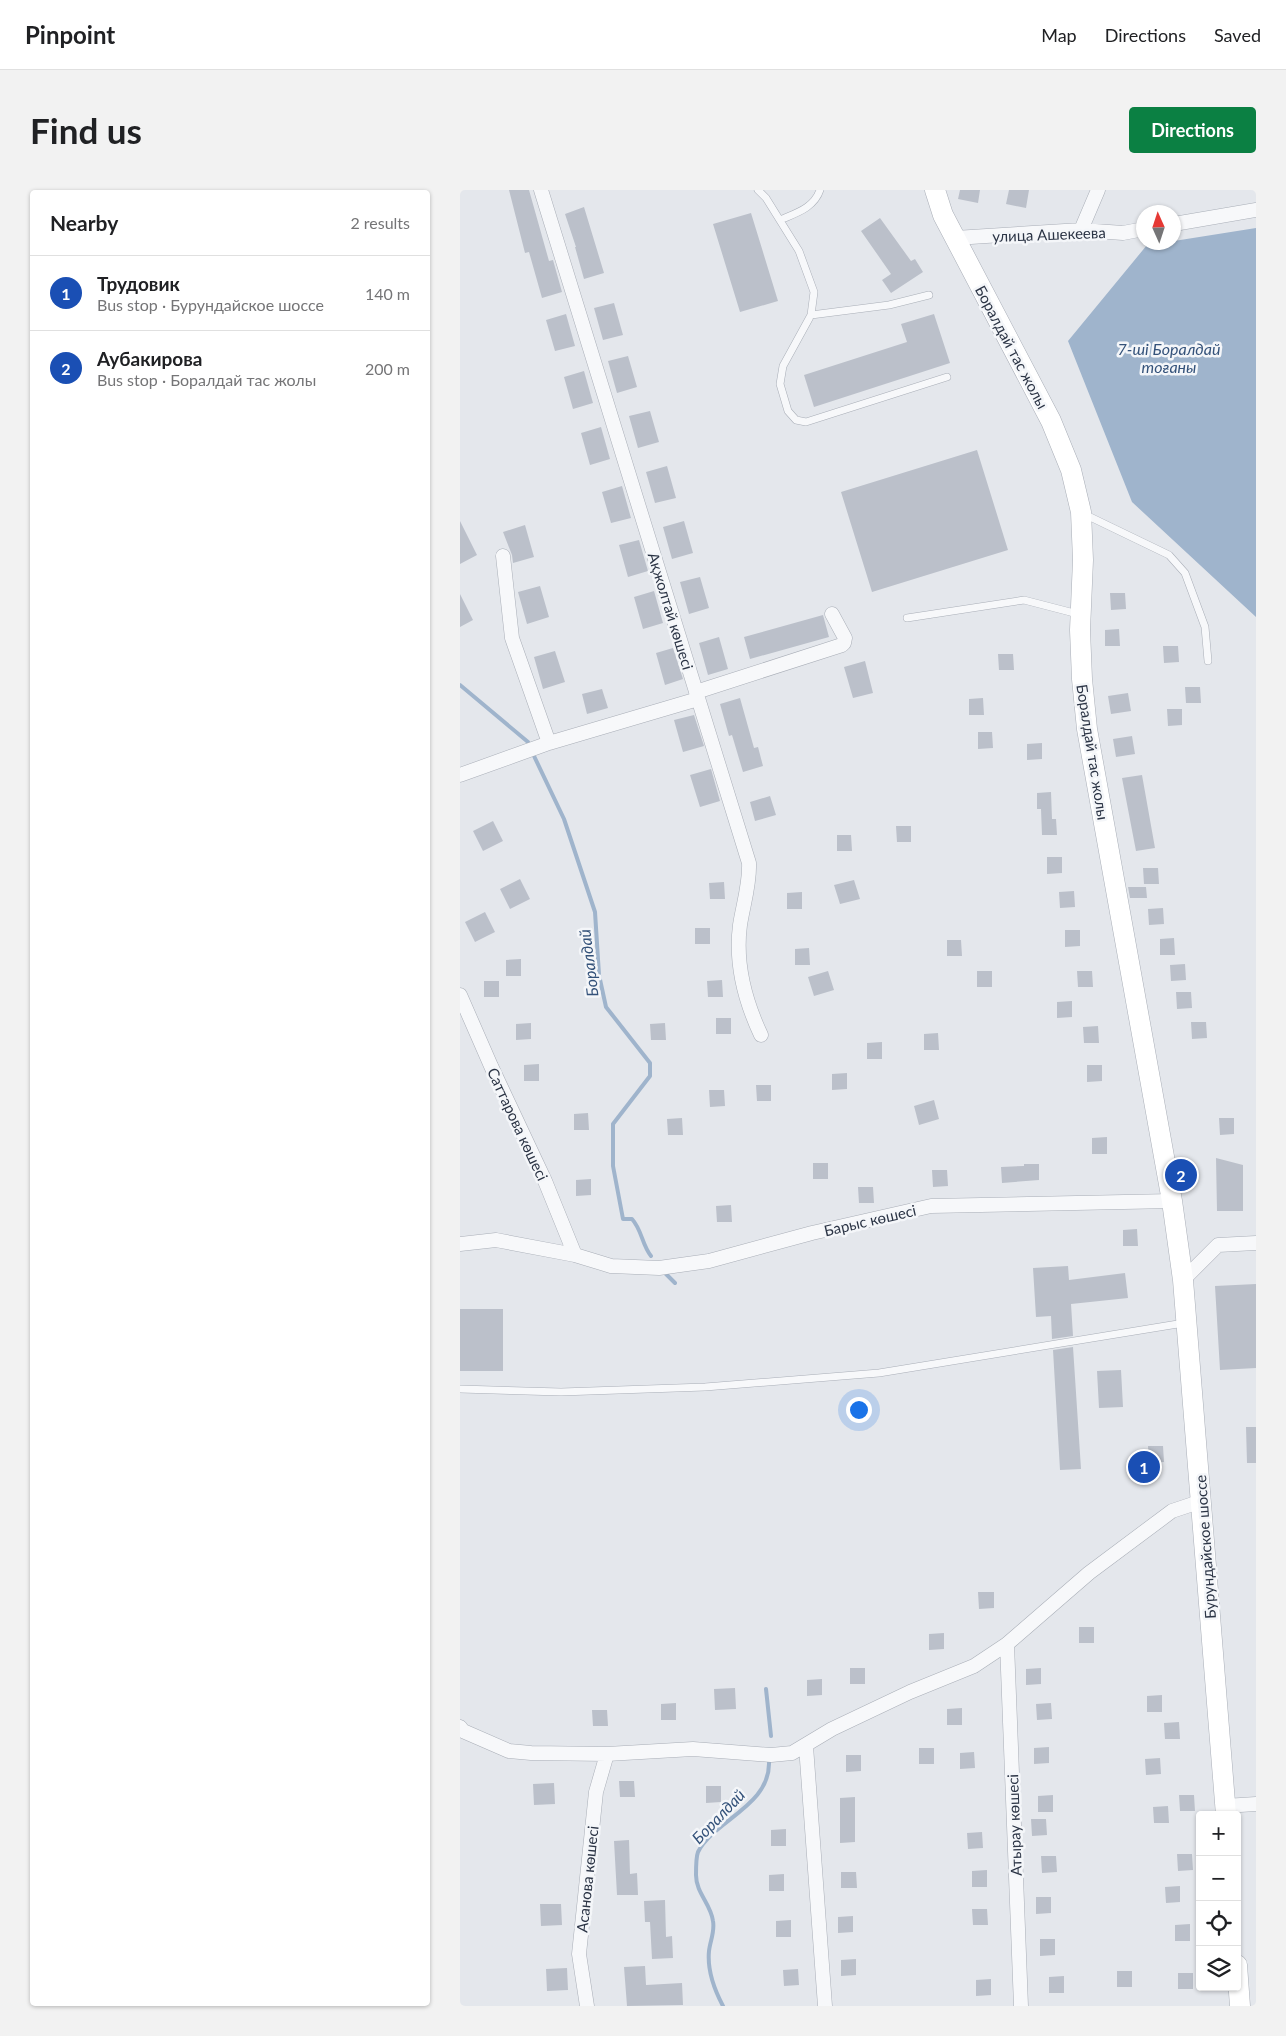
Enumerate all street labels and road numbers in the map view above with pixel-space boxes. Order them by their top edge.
street label: улица Ашекеева [992,223,1106,245]
street label: Боралдай тас жолы [972,282,1052,412]
street label: Ақжолтай көшесі [645,550,697,672]
street label: Боралдай тас жолы [1073,683,1113,821]
street label: Саттарова көшесі [484,1065,552,1183]
street label: Барыс көшесі [822,1201,918,1239]
street label: Бурундайское шоссе [1191,1474,1219,1620]
street label: Атырау көшесі [1003,1774,1025,1876]
street label: Асанова көшесі [572,1825,602,1933]

